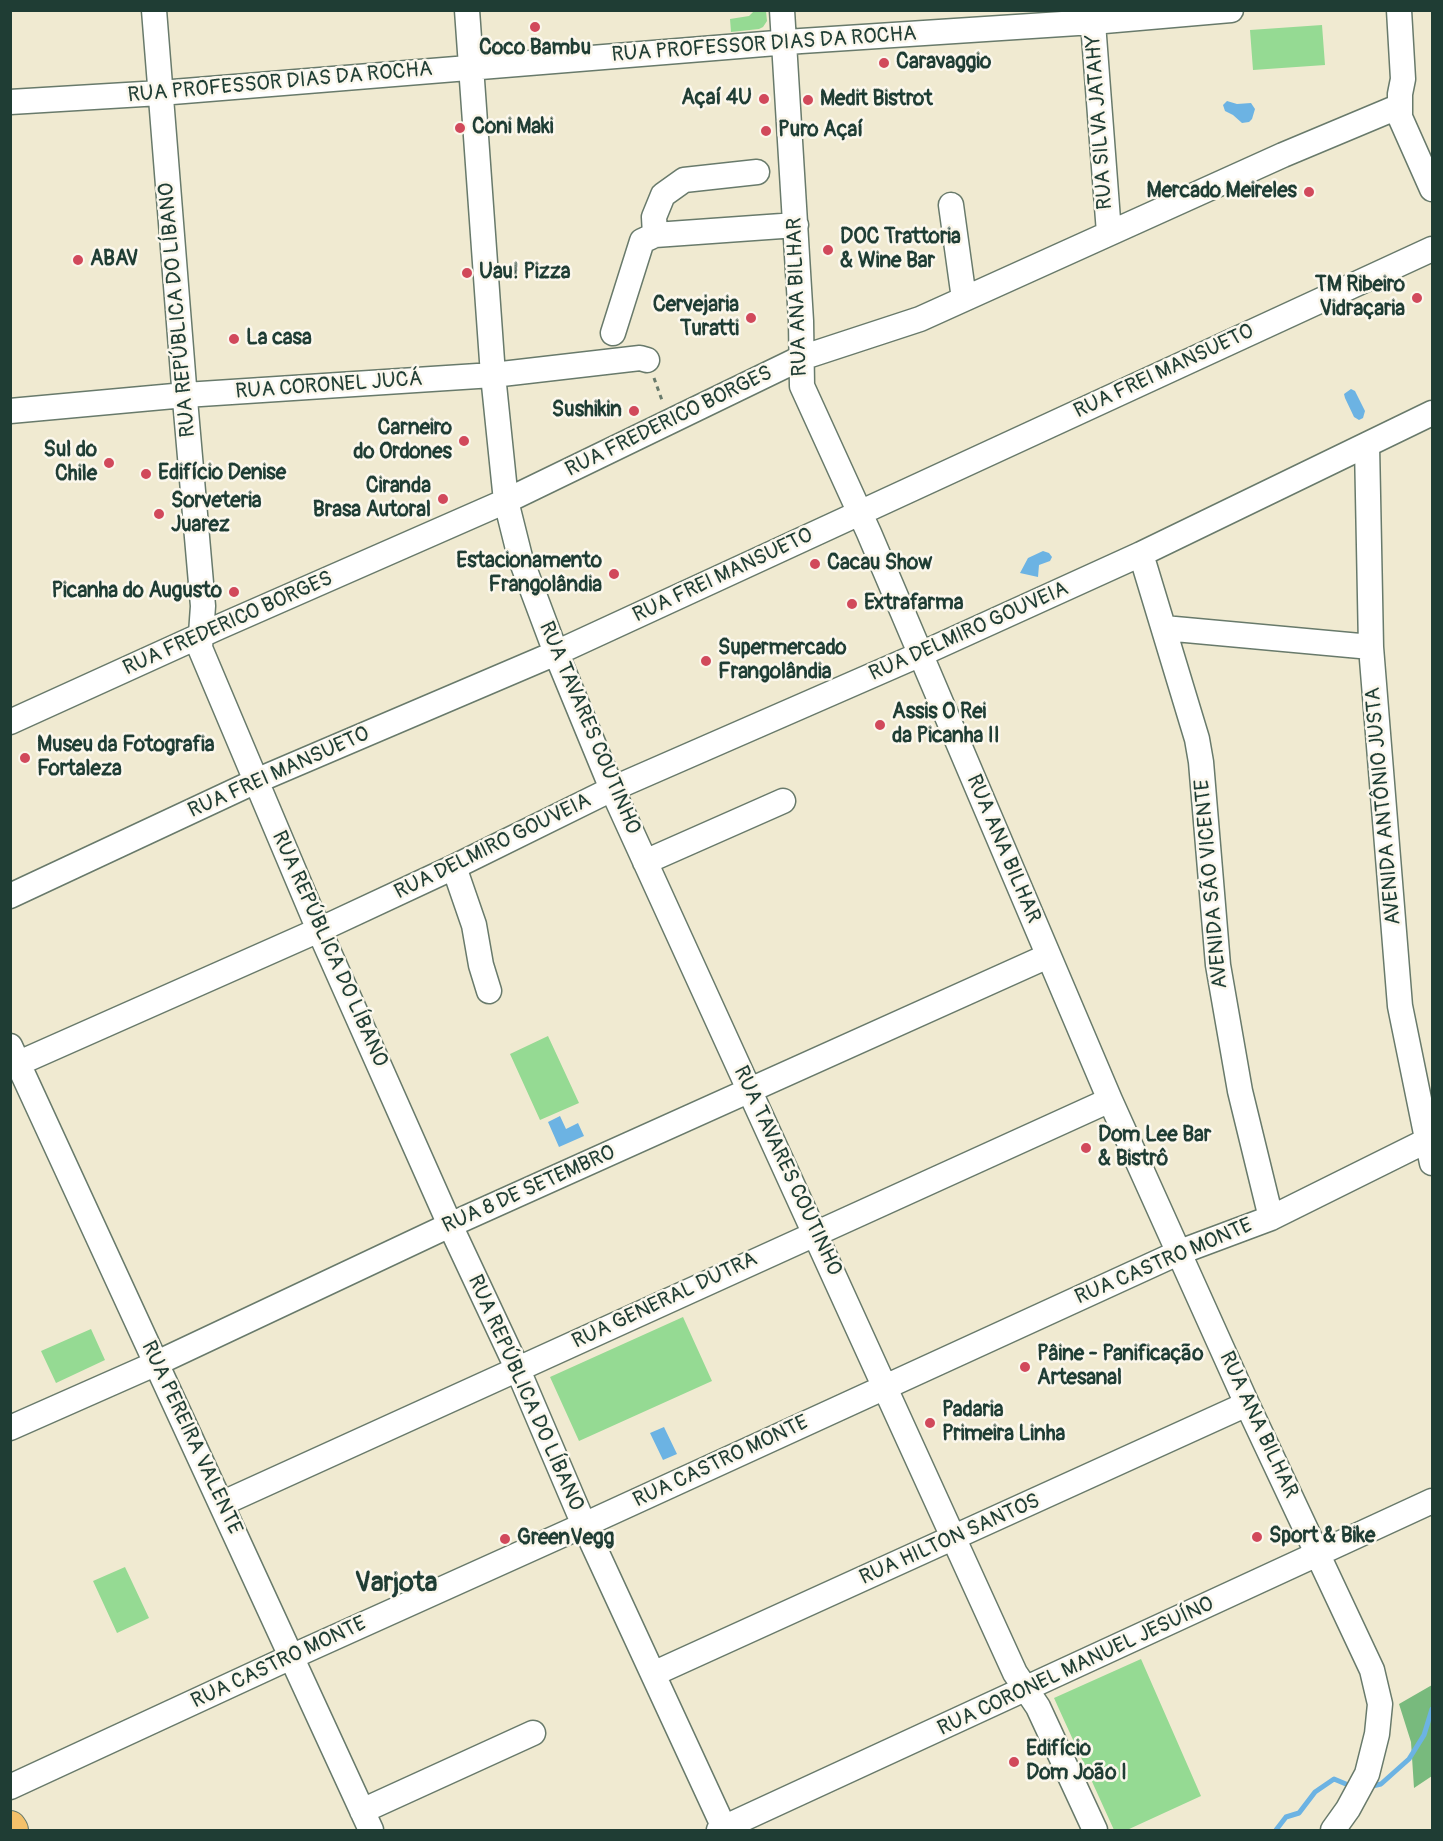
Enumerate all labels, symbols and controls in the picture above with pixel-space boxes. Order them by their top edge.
marker: Coco Bambu [528,20,542,34]
street label: RUA PROFESSOR DIAS DA ROCHA [611,22,917,68]
street label: RUA SILVA JATAHY [1081,34,1119,210]
place label: Coco Bambu [479,36,591,62]
place label: Caravaggio [896,50,991,76]
marker: Caravaggio [877,56,891,70]
street label: RUA PROFESSOR DIAS DA ROCHA [127,57,433,109]
place label: Açaí 4U [681,86,752,112]
place label: Medit Bistrot [820,87,933,113]
marker: Açaí 4U [757,92,771,106]
marker: Medit Bistrot [801,93,815,107]
place label: Coni Maki [472,115,554,141]
place label: Puro Açaí [778,118,863,144]
marker: Coni Maki [453,121,467,135]
marker: Puro Açaí [759,124,773,138]
place label: Mercado Meireles [1147,179,1297,205]
street label: RUA REPÚBLICA DO LÍBANO [154,182,202,438]
marker: Mercado Meireles [1302,185,1316,199]
street label: RUA ANA BILHAR [783,217,813,377]
place label: DOC Trattoria & Wine Bar [840,225,961,275]
marker: DOC Trattoria & Wine Bar [821,243,835,257]
place label: ABAV [90,247,138,273]
marker: ABAV [71,253,85,267]
place label: Uau! Pizza [479,260,570,286]
marker: Uau! Pizza [460,266,474,280]
place label: TM Ribeiro Vidraçaria [1315,273,1405,323]
marker: TM Ribeiro Vidraçaria [1410,291,1424,305]
place label: Cervejaria Turatti [653,293,739,343]
marker: Cervejaria Turatti [744,311,758,325]
street label: RUA FREI MANSUETO [1070,319,1258,425]
place label: La casa [246,326,312,352]
marker: La casa [227,332,241,346]
street label: RUA FREDERICO BORGES [562,361,776,483]
street label: RUA CORONEL JUCÁ [234,367,424,405]
place label: Sushikin [552,398,622,424]
marker: Sushikin [627,404,641,418]
place label: Carneiro do Ordones [353,416,452,466]
marker: Carneiro do Ordones [457,434,471,448]
place label: Sul do Chile [43,438,97,488]
marker: Sul do Chile [102,456,116,470]
place label: Edifício Denise [158,461,286,487]
marker: Edifício Denise [139,467,153,481]
place label: Ciranda Brasa Autoral [313,474,431,524]
place label: Sorveteria Juarez [171,489,262,539]
marker: Ciranda Brasa Autoral [436,492,450,506]
marker: Sorveteria Juarez [152,507,166,521]
street label: RUA FREI MANSUETO [629,523,817,629]
place label: Estacionamento Frangolândia [456,549,602,599]
place label: Cacau Show [827,551,932,577]
marker: Cacau Show [808,557,822,571]
street label: RUA FREDERICO BORGES [119,566,337,682]
marker: Estacionamento Frangolândia [607,567,621,581]
street label: RUA DELMIRO GOUVEIA [866,577,1072,687]
place label: Picanha do Augusto [52,579,222,605]
marker: Picanha do Augusto [227,585,241,599]
place label: Extrafarma [864,591,963,617]
marker: Extrafarma [845,597,859,611]
street label: RUA TAVARES COUTINHO [533,618,645,838]
place label: Supermercado Frangolândia [718,636,847,686]
marker: Supermercado Frangolândia [699,654,713,668]
street label: AVENIDA ANTÔNIO JUSTA [1361,686,1407,926]
place label: Assis O Rei da Picanha II [892,700,1000,750]
marker: Assis O Rei da Picanha II [873,718,887,732]
street label: RUA FREI MANSUETO [185,722,373,824]
place label: Museu da Fotografia Fortaleza [37,733,215,783]
marker: Museu da Fotografia Fortaleza [18,751,32,765]
street label: RUA ANA BILHAR [960,771,1046,927]
street label: AVENIDA SÃO VICENTE [1190,778,1234,990]
street label: RUA DELMIRO GOUVEIA [391,789,595,905]
street label: RUA REPÚBLICA DO LÍBANO [266,827,392,1071]
street label: RUA TAVARES COUTINHO [727,1062,847,1280]
place label: Dom Lee Bar & Bistrô [1098,1123,1211,1173]
street label: RUA 8 DE SETEMBRO [439,1141,619,1239]
marker: Dom Lee Bar & Bistrô [1079,1141,1093,1155]
street label: RUA CASTRO MONTE [1072,1213,1256,1311]
street label: RUA GENERAL DUTRA [568,1247,762,1355]
street label: RUA REPÚBLICA DO LÍBANO [462,1271,588,1515]
street label: RUA PEREIRA VALENTE [135,1337,247,1539]
place label: Pâine - Panificação Artesanal [1037,1342,1203,1392]
street label: RUA ANA BILHAR [1213,1348,1303,1502]
marker: Pâine - Panificação Artesanal [1018,1360,1032,1374]
place label: Padaria Primeira Linha [942,1398,1065,1448]
street label: RUA CASTRO MONTE [630,1410,812,1514]
marker: Padaria Primeira Linha [923,1416,937,1430]
street label: RUA HILTON SANTOS [856,1489,1044,1591]
place label: Sport & Bike [1269,1524,1375,1550]
place label: GreenVegg [517,1526,614,1552]
marker: Sport & Bike [1250,1530,1264,1544]
marker: GreenVegg [498,1532,512,1546]
district label: Varjota [355,1568,437,1600]
street label: RUA CORONEL MANUEL JESUÍNO [934,1592,1218,1742]
street label: RUA CASTRO MONTE [188,1611,370,1715]
place label: Edifício Dom João I [1026,1737,1127,1787]
marker: Edifício Dom João I [1007,1755,1021,1769]

